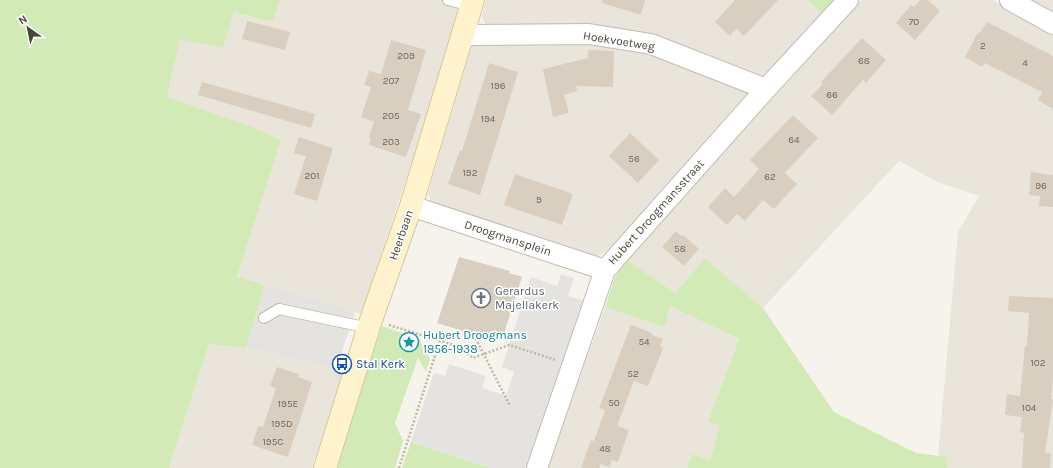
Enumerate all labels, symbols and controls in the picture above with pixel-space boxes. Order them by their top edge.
north arrow [8,8,48,48]
text: N [16,12,30,28]
house number: 70 [909,16,919,28]
street label: Hoekvoetweg [582,28,656,54]
house number: 2 [980,40,986,52]
house number: 209 [397,50,415,62]
house number: 68 [858,55,870,67]
house number: 4 [1022,57,1028,69]
house number: 207 [383,75,400,87]
house number: 196 [491,80,506,92]
house number: 66 [826,89,838,101]
house number: 205 [382,110,400,122]
house number: 194 [481,113,496,125]
house number: 64 [788,134,800,146]
house number: 203 [382,136,400,148]
house number: 56 [628,153,640,165]
street label: Hubert Droogmansstraat [605,156,707,267]
house number: 192 [463,167,478,179]
house number: 201 [304,170,320,182]
house number: 62 [764,171,776,183]
house number: 96 [1035,180,1047,192]
house number: 9 [536,194,542,206]
street label: Heerbaan [386,208,416,262]
street label: Droogmansplein [463,217,553,259]
house number: 58 [674,243,686,255]
place label: Gerardus Majellakerk [495,284,559,312]
church icon: Gerardus Majellakerk [470,287,492,309]
place label: Hubert Droogmans 1856-1938 [423,328,527,356]
place icon: Hubert Droogmans 1856-1938 [398,331,420,353]
house number: 54 [638,336,650,348]
bus stop icon: Stal Kerk [331,353,353,375]
place label: Stal Kerk [356,357,405,371]
house number: 102 [1030,357,1046,369]
house number: 52 [627,368,639,380]
house number: 50 [608,397,620,409]
house number: 195E [278,398,298,410]
house number: 104 [1022,402,1037,414]
house number: 195D [271,418,293,430]
house number: 195C [263,436,283,448]
house number: 48 [599,443,611,455]

